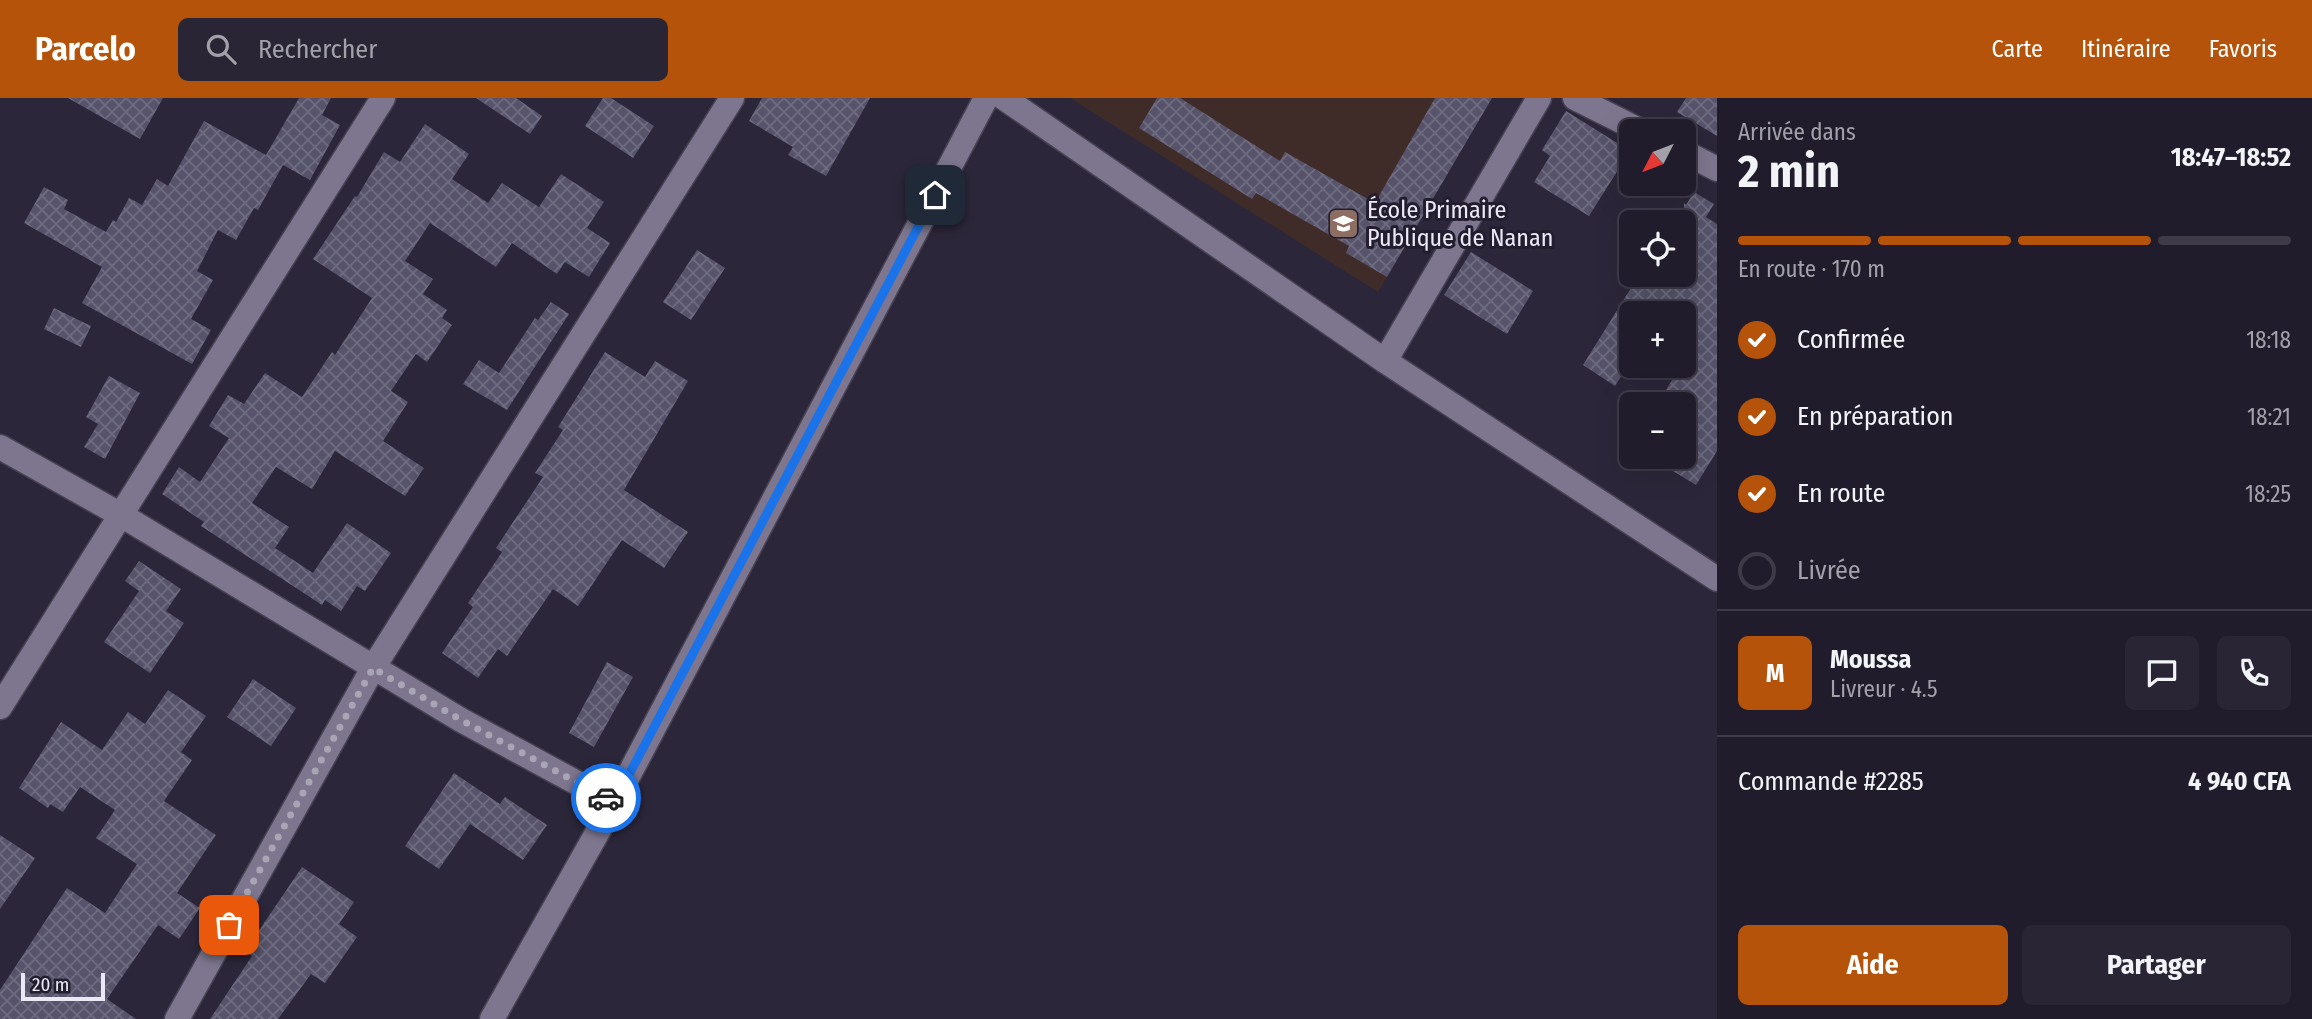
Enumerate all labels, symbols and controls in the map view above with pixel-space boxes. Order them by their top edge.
search box [178,18,668,81]
text: Parcelo [35,29,136,69]
icon: search [202,30,240,68]
text: Rechercher [258,34,377,65]
text: Carte [1992,35,2043,63]
text: Itinéraire [2081,35,2171,63]
text: Favoris [2209,35,2277,63]
text: Arrivée dans [1738,118,1856,146]
north arrow [1619,119,1696,196]
map controls [1619,119,1696,469]
text: 18:47–18:52 [2171,142,2291,173]
text: 2 min [1738,144,1840,199]
pin [905,165,965,225]
icon: home [916,176,954,214]
place label: École Primaire Publique de Nanan [1367,195,1553,252]
school or university icon: École Primaire Publique de Nanan [1327,207,1361,241]
button: locate [1619,210,1696,287]
text: En route · 170 m [1738,255,1885,283]
button: + [1619,301,1696,378]
icon: check [1738,321,1776,359]
text: Confirmée [1797,324,1905,355]
text: 18:18 [2246,326,2291,354]
button: − [1619,392,1696,469]
icon: check [1738,398,1776,436]
text: En préparation [1797,401,1954,432]
text: 18:21 [2247,403,2291,431]
icon: check [1738,475,1776,513]
text: En route [1797,478,1885,509]
text: 18:25 [2245,480,2291,508]
text: Livrée [1797,555,1861,586]
button: chat [2125,636,2199,710]
button: phone [2217,636,2291,710]
text: Moussa [1830,644,1911,675]
text: M [1766,658,1784,689]
text: Livreur · 4.5 [1830,675,1938,703]
courier [571,763,641,833]
text: Commande #2285 [1738,766,1924,797]
text: 4 940 CFA [2188,766,2291,797]
icon: car [587,779,625,817]
pin [199,895,259,955]
icon: bag [210,906,248,944]
button: Aide [1738,925,2008,1005]
button: Partager [2022,925,2291,1005]
scale bar [21,970,105,1002]
text: 20 m [32,973,69,996]

